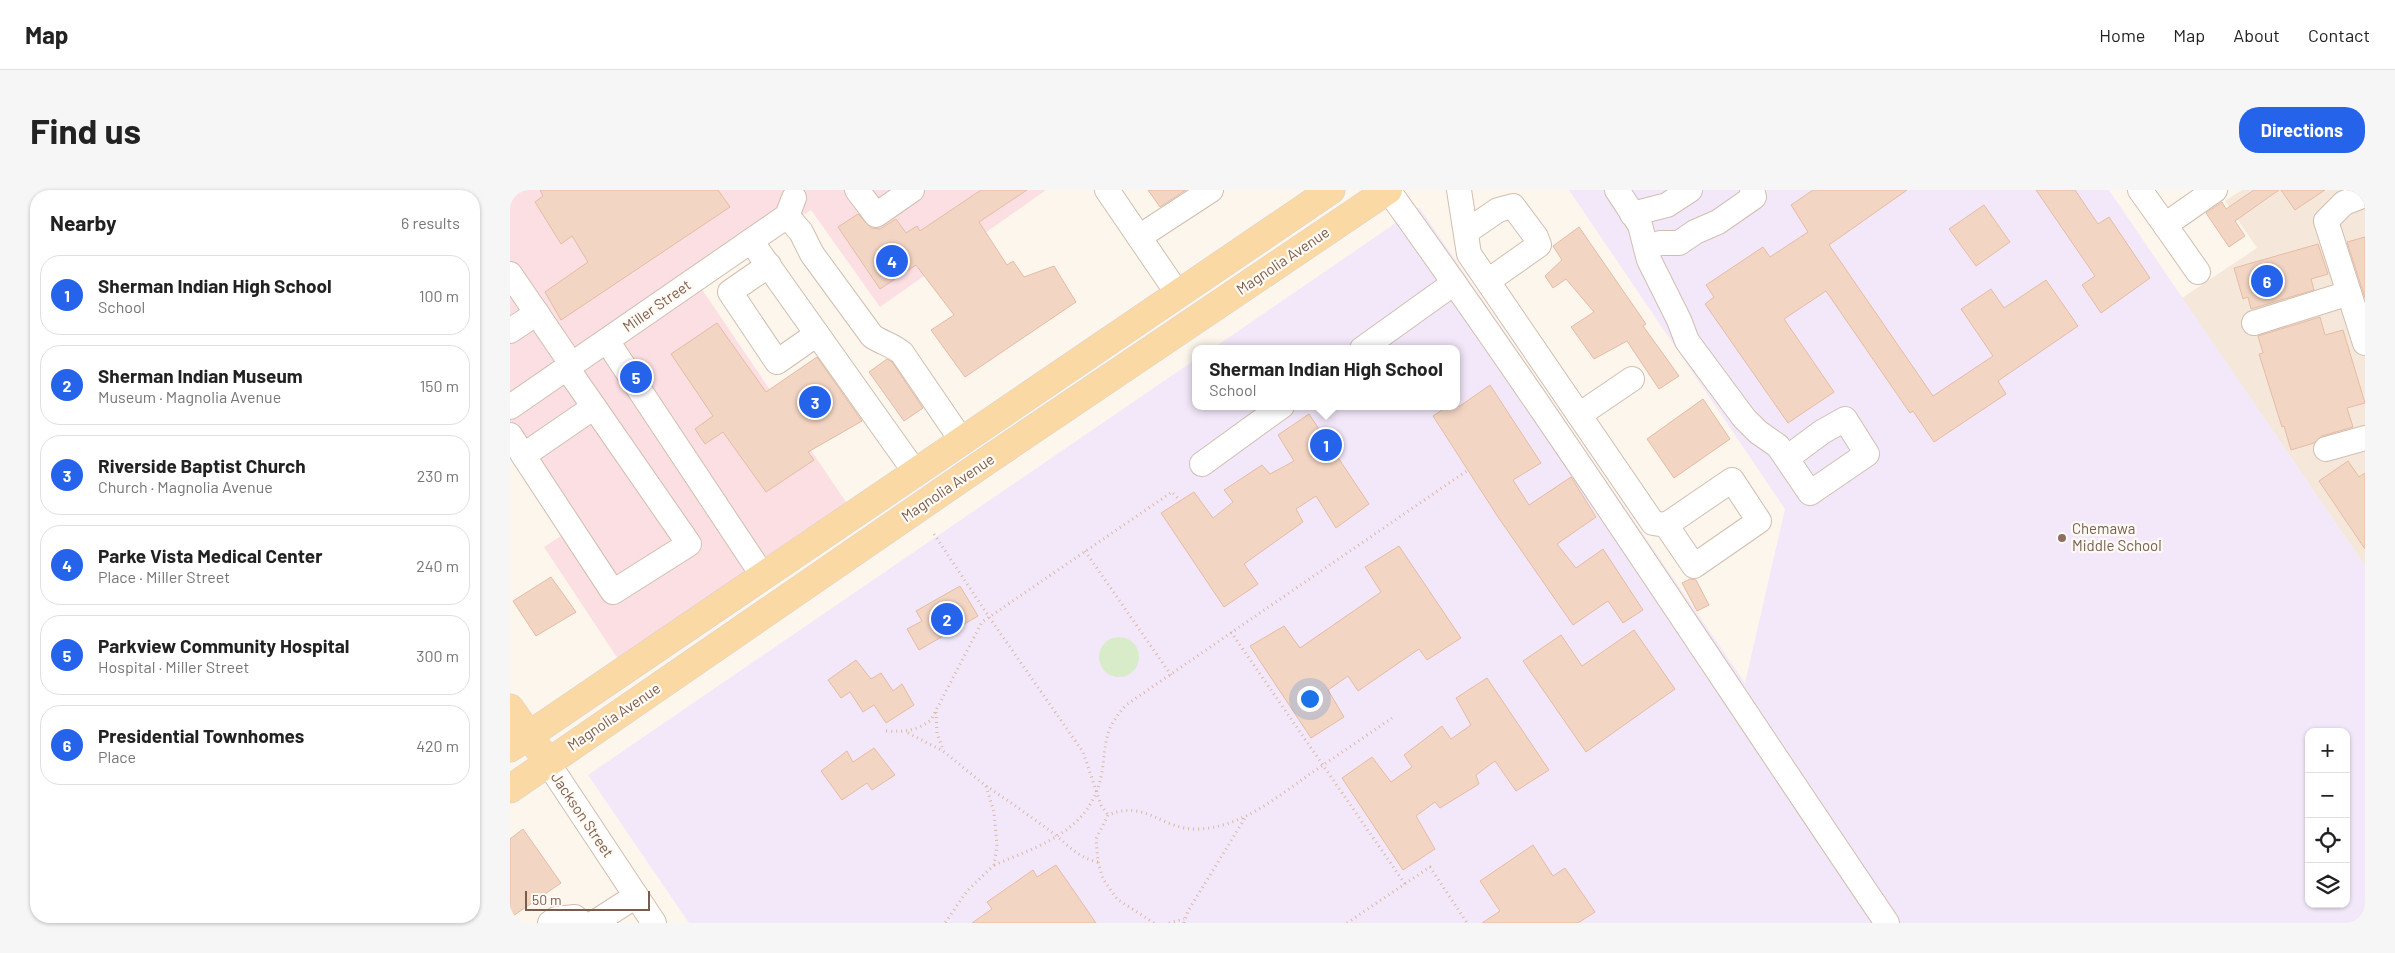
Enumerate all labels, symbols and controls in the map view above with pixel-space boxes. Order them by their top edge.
text: Map [25,20,68,49]
text: Home [2099,24,2145,46]
text: Map [2173,24,2205,46]
text: About [2233,24,2280,46]
text: Contact [2308,24,2370,46]
button: Directions [2239,107,2365,153]
text: Find us [30,109,141,151]
text: Nearby [50,210,116,235]
text: 6 results [401,213,460,232]
street label: Magnolia Avenue [1233,222,1332,298]
pin: 4 [876,242,908,280]
pin: 6 [2251,262,2283,300]
text: Sherman Indian High School [98,274,332,297]
street label: Miller Street [619,275,694,335]
text: 1 [64,286,70,305]
text: 100 m [419,286,459,305]
text: School [98,297,145,316]
popup [1192,345,1460,410]
text: Sherman Indian High School [1209,357,1443,380]
pin: 5 [620,358,652,396]
text: Sherman Indian Museum [98,364,303,387]
text: 2 [63,376,71,395]
text: 150 m [420,376,459,395]
text: School [1209,380,1256,399]
pin: 3 [799,383,831,421]
text: Museum · Magnolia Avenue [98,387,281,406]
pin: 1 [1310,426,1342,464]
street label: Magnolia Avenue [898,449,997,525]
text: Riverside Baptist Church [98,454,306,477]
text: 3 [63,466,71,485]
text: 230 m [417,466,459,485]
text: Church · Magnolia Avenue [98,477,273,496]
place label: Chemawa Middle School [2072,519,2162,554]
marker: Chemawa Middle School [2056,532,2068,544]
text: Parke Vista Medical Center [98,544,322,567]
text: 4 [62,556,72,575]
text: 240 m [416,556,459,575]
text: Place · Miller Street [98,567,230,586]
pin: 2 [931,600,963,638]
text: Parkview Community Hospital [98,634,350,657]
text: 5 [63,646,71,665]
text: 300 m [416,646,459,665]
text: Hospital · Miller Street [98,657,249,676]
street label: Magnolia Avenue [564,678,663,754]
your location [1297,686,1323,712]
text: Presidential Townhomes [98,724,304,747]
map controls [2305,728,2350,908]
button: + [2305,728,2350,773]
text: 6 [63,736,71,755]
text: 420 m [416,736,459,755]
text: Place [98,747,136,766]
street label: Jackson Street [548,768,618,861]
button: − [2305,773,2350,818]
button: locate [2305,818,2350,863]
button: layers [2305,863,2350,908]
scale bar [525,888,650,911]
text: 50 m [532,891,561,908]

